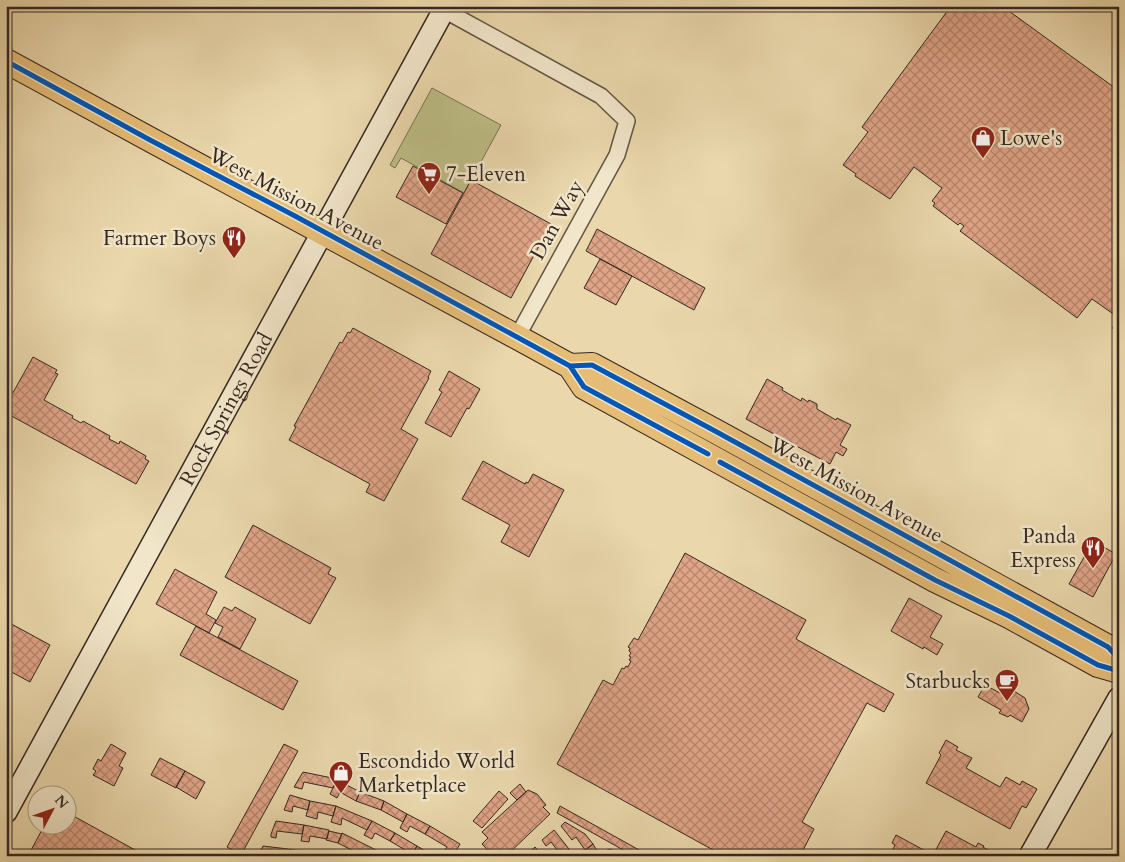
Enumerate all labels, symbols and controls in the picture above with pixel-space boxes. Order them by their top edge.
place label: Lowe's [1000,124,1062,153]
shop icon: Lowe's [970,125,996,159]
street label: West Mission Avenue [202,140,389,258]
place label: 7-Eleven [446,160,526,189]
supermarket icon: 7-Eleven [416,161,442,195]
street label: Dan Way [523,175,591,265]
place label: Farmer Boys [103,224,216,253]
restaurant icon: Farmer Boys [221,225,247,259]
street label: Rock Springs Road [172,327,279,491]
street label: West Mission Avenue [763,430,948,550]
place label: Panda Express [1010,522,1076,575]
restaurant icon: Panda Express [1080,535,1106,569]
place label: Starbucks [905,667,990,696]
cafe icon: Starbucks [994,668,1020,702]
place label: Escondido World Marketplace [358,747,515,800]
shop icon: Escondido World Marketplace [328,760,354,794]
north arrow [28,784,78,834]
text: N [50,791,73,813]

